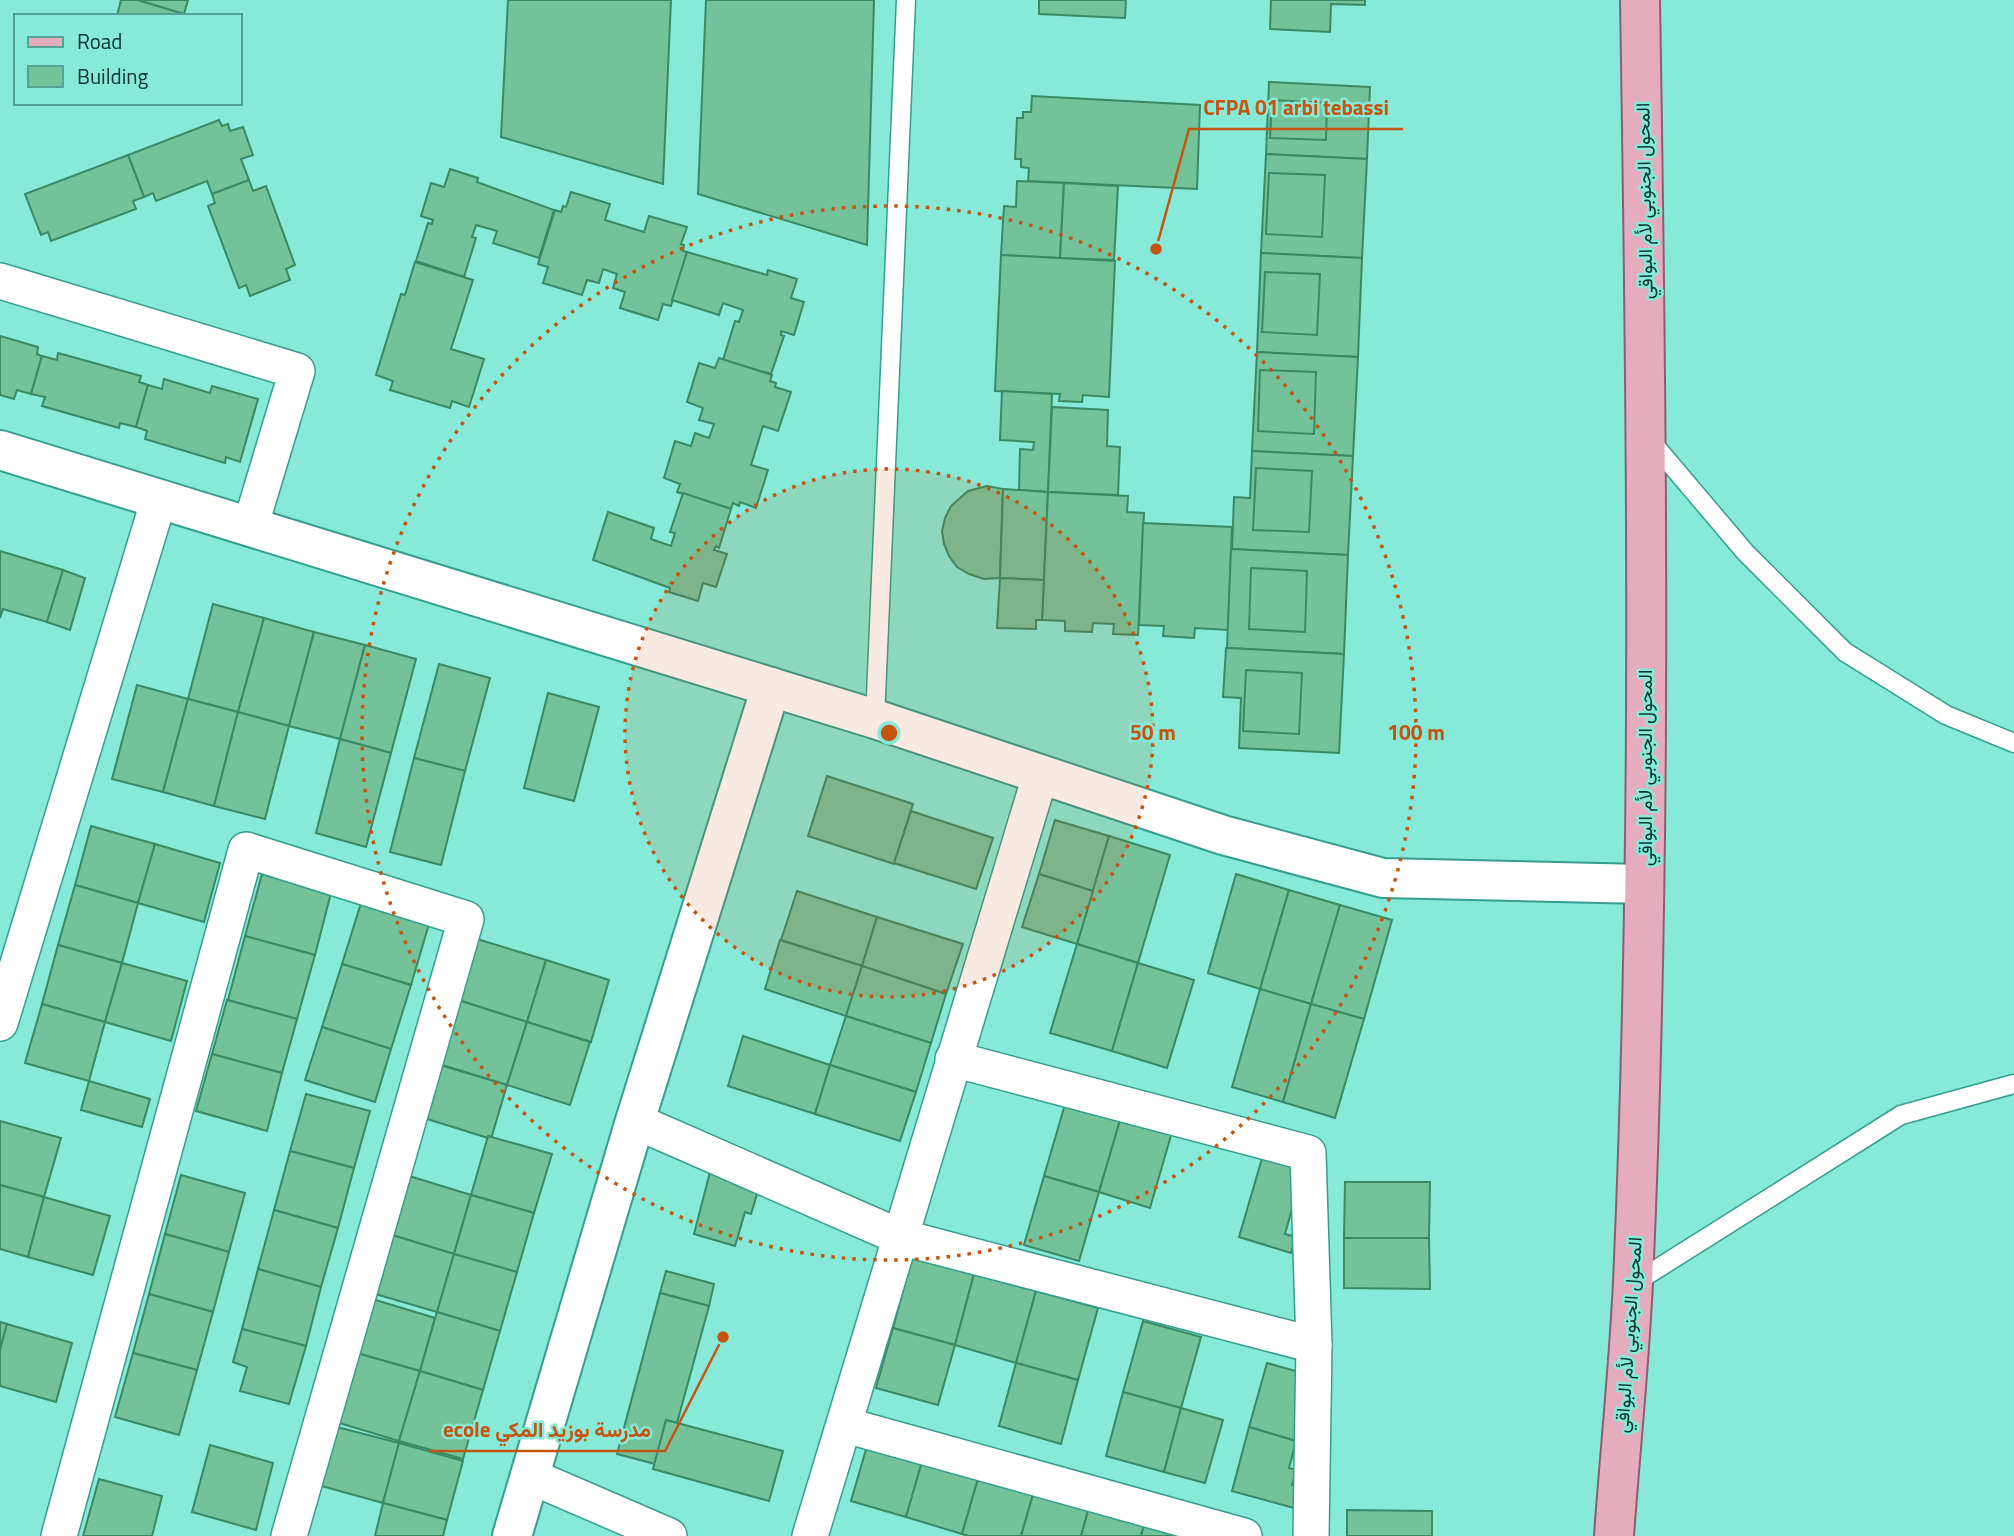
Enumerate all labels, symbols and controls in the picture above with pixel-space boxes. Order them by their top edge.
legend [14,14,242,105]
text: Road [77,25,122,57]
text: Building [77,60,149,92]
callout: CFPA 01 arbi tebassi [1189,87,1403,129]
text: CFPA 01 arbi tebassi [1203,91,1389,123]
street label: المحول الجنوبي لأم البواقي [1627,102,1662,300]
street label: المحول الجنوبي لأم البواقي [1630,670,1661,866]
text: 50 m [1130,716,1176,748]
text: 100 m [1387,716,1445,748]
centre of rings [877,721,901,745]
street label: المحول الجنوبي لأم البواقي [1606,1236,1651,1434]
callout: ecole مدرسة بوزيد المكي [429,1409,665,1451]
text: ecole مدرسة بوزيد المكي [443,1413,651,1447]

